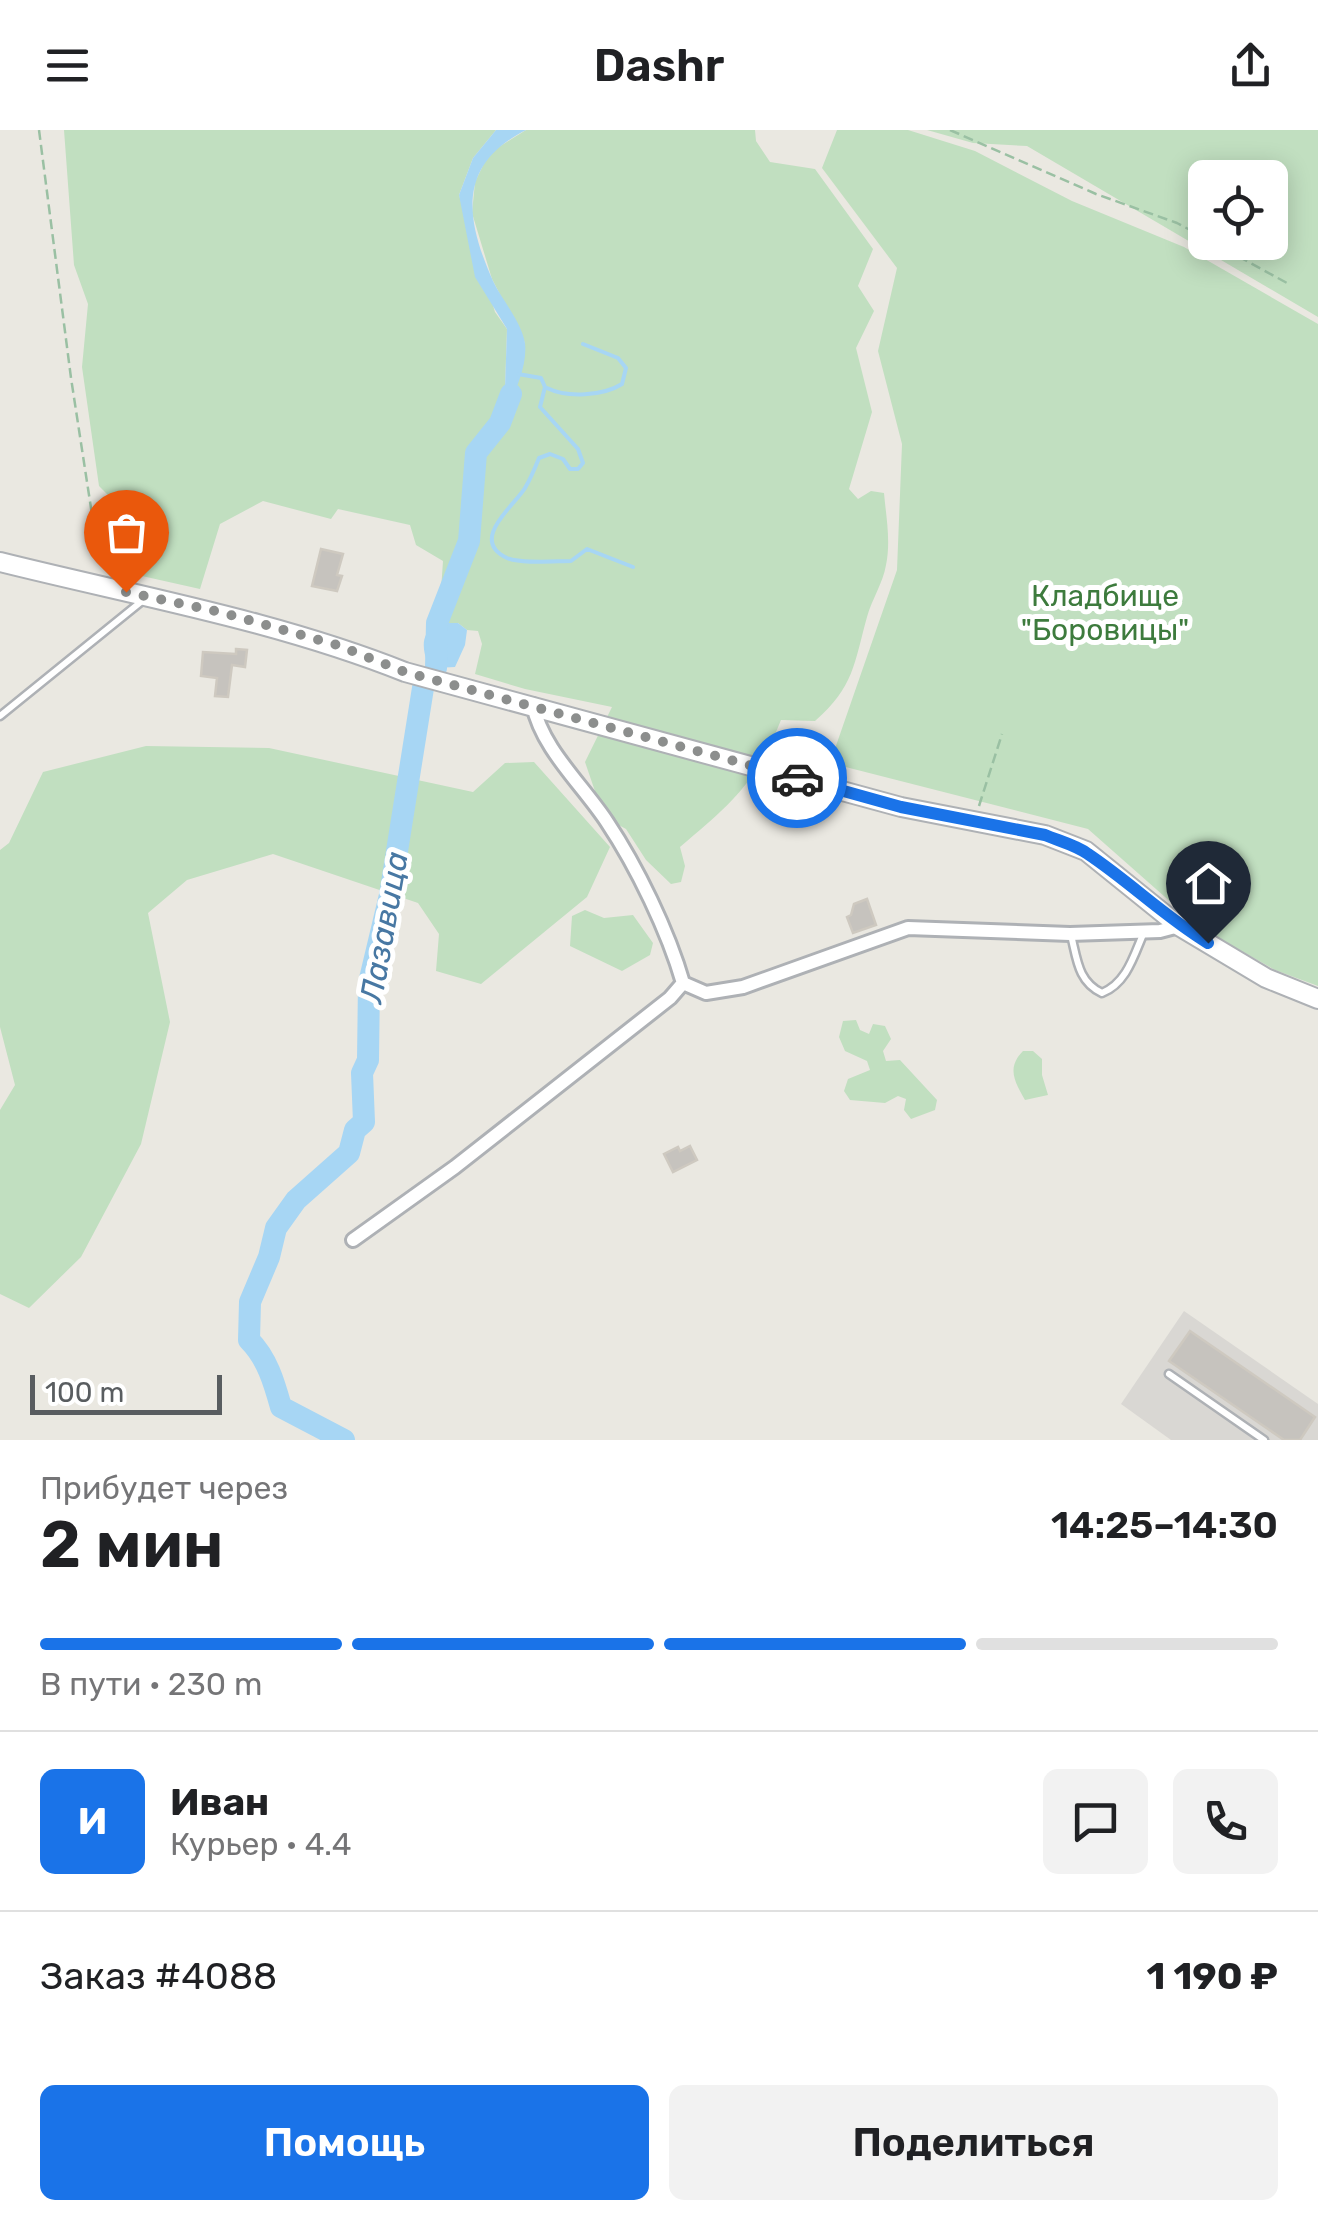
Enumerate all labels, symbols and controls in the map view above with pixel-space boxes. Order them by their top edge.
icon: menu [40,38,95,93]
icon: share [1223,38,1278,93]
text: Dashr [594,39,724,92]
map controls [1188,160,1288,260]
button: locate [1188,160,1288,260]
pin [84,490,169,593]
icon: bag [99,505,154,560]
park label: Кладбище "Боровицы" [1021,578,1189,648]
courier [747,728,847,828]
icon: car [770,751,825,806]
pin [1166,841,1251,944]
water label: Лазавица [352,849,416,1007]
icon: home [1181,856,1236,911]
scale bar [30,1370,222,1414]
text: 100 m [45,1376,124,1409]
text: Прибудет через [40,1469,288,1507]
text: 14:25–14:30 [1051,1502,1278,1548]
text: 2 мин [40,1506,224,1583]
text: В пути · 230 m [40,1665,262,1703]
button: chat [1043,1769,1148,1874]
button: phone [1173,1769,1278,1874]
text: Иван [170,1779,269,1825]
text: И [78,1798,107,1844]
text: Курьер · 4.4 [170,1825,352,1863]
text: Заказ #4088 [40,1953,277,1999]
text: 1 190 ₽ [1146,1953,1278,1999]
button: Помощь [40,2085,649,2200]
button: Поделиться [669,2085,1278,2200]

